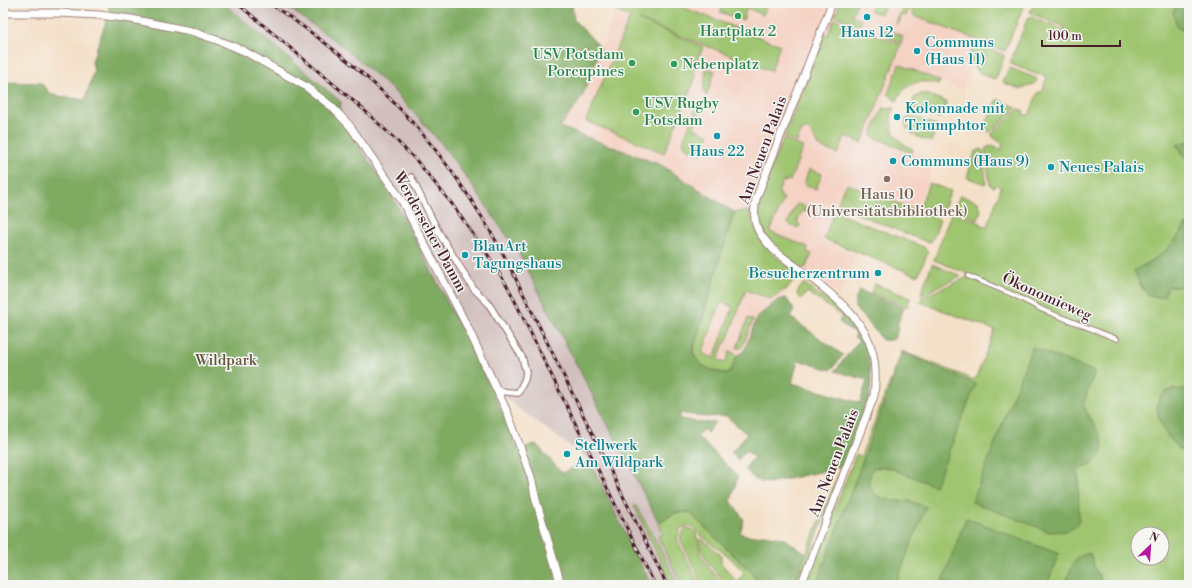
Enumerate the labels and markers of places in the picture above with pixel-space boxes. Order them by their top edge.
marker: Hartplatz 2 [733,11,743,21]
marker: Haus 12 [862,12,872,22]
place label: Hartplatz 2 [700,22,776,41]
place label: Haus 12 [840,23,894,42]
place label: Communs (Haus 11) [925,33,994,69]
place label: USV Potsdam Porcupines [533,45,624,81]
marker: Communs (Haus 11) [912,46,922,56]
place label: Nebenplatz [682,55,759,74]
marker: USV Potsdam Porcupines [627,58,637,68]
marker: Nebenplatz [669,59,679,69]
place label: USV Rugby Potsdam [644,94,720,130]
place label: Kolonnade mit Triumphtor [905,99,1006,135]
marker: USV Rugby Potsdam [631,107,641,117]
marker: Kolonnade mit Triumphtor [892,112,902,122]
marker: Haus 22 [712,131,722,141]
place label: Haus 22 [690,142,744,161]
place label: Communs (Haus 9) [901,152,1029,171]
marker: Communs (Haus 9) [888,156,898,166]
place label: Neues Palais [1059,158,1144,177]
marker: Neues Palais [1046,162,1056,172]
marker: Haus 10 (Universitätsbibliothek) [882,174,892,184]
place label: Haus 10 (Universitätsbibliothek) [806,185,968,221]
place label: BlauArt Tagungshaus [472,237,562,273]
marker: BlauArt Tagungshaus [460,250,470,260]
place label: Besucherzentrum [748,264,870,283]
marker: Besucherzentrum [873,268,883,278]
place label: Stellwerk Am Wildpark [574,436,664,472]
marker: Stellwerk Am Wildpark [562,449,572,459]

